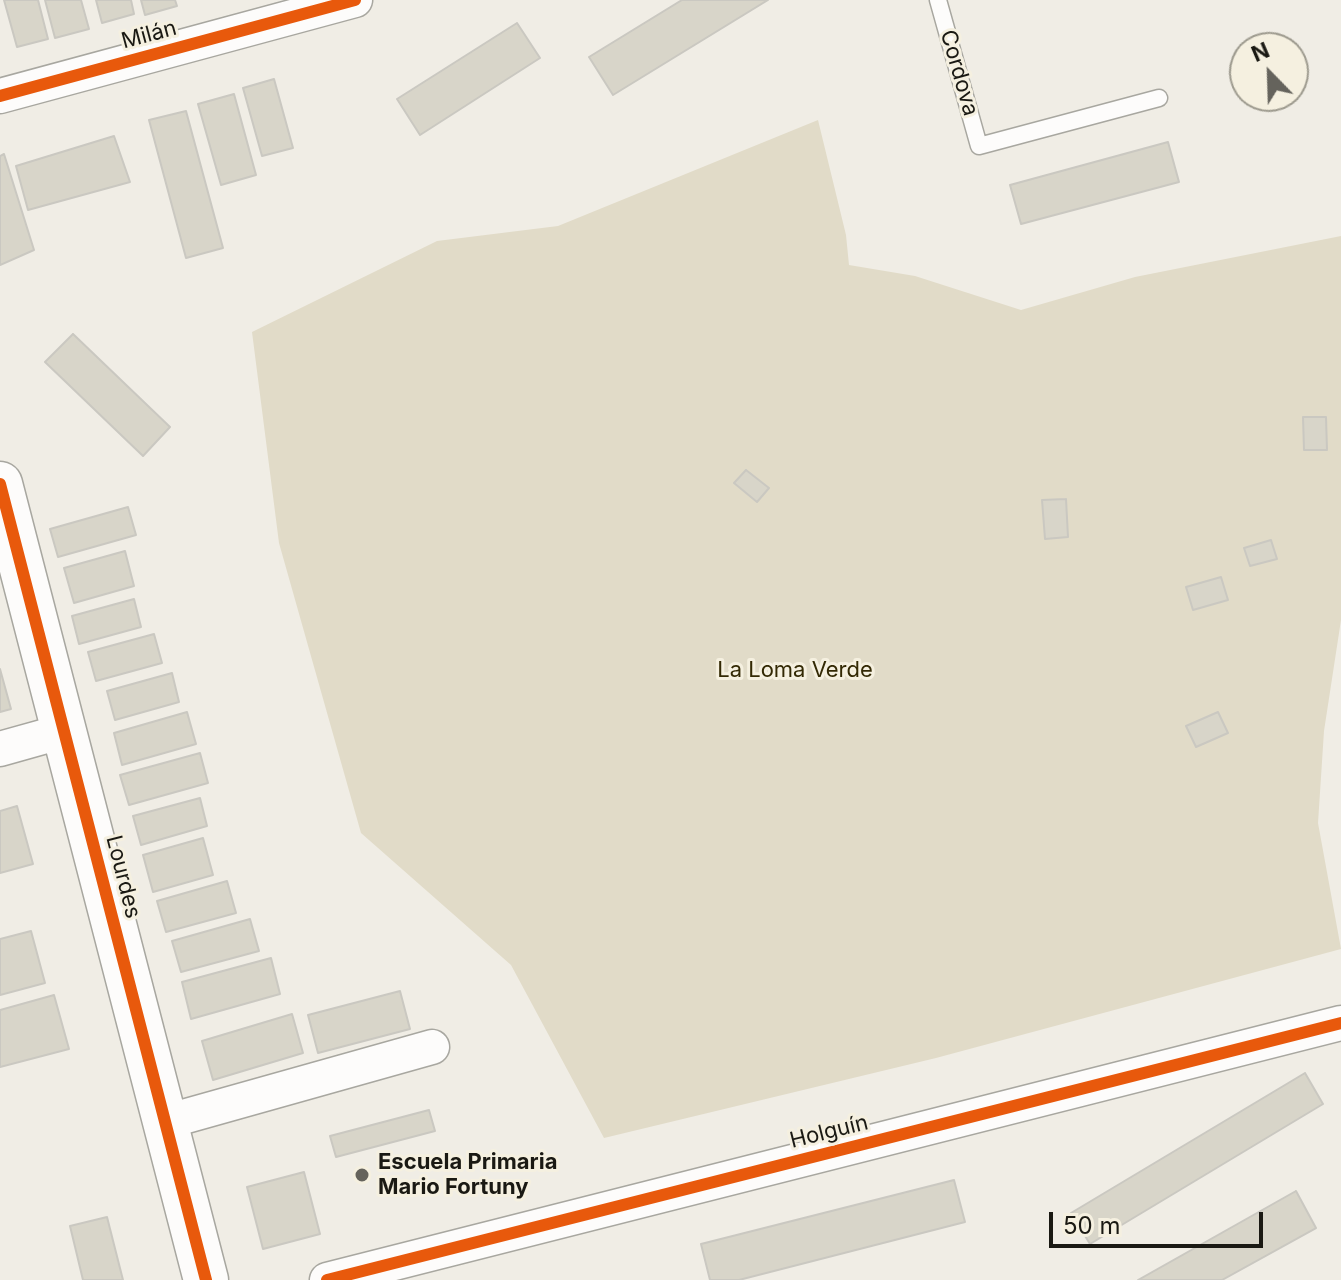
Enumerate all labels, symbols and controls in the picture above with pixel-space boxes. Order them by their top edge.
street label: Milán [119,15,179,55]
street label: Cordova [934,27,984,119]
north arrow [1229,32,1309,112]
text: N [1248,37,1273,67]
park label: La Loma Verde [717,657,873,683]
street label: Lourdes [100,833,146,921]
street label: Holguín [787,1110,871,1154]
place label: Escuela Primaria Mario Fortuny [378,1149,557,1200]
marker: Escuela Primaria Mario Fortuny [353,1166,371,1184]
scale bar [1053,1196,1267,1246]
text: 50 m [1063,1211,1121,1240]

